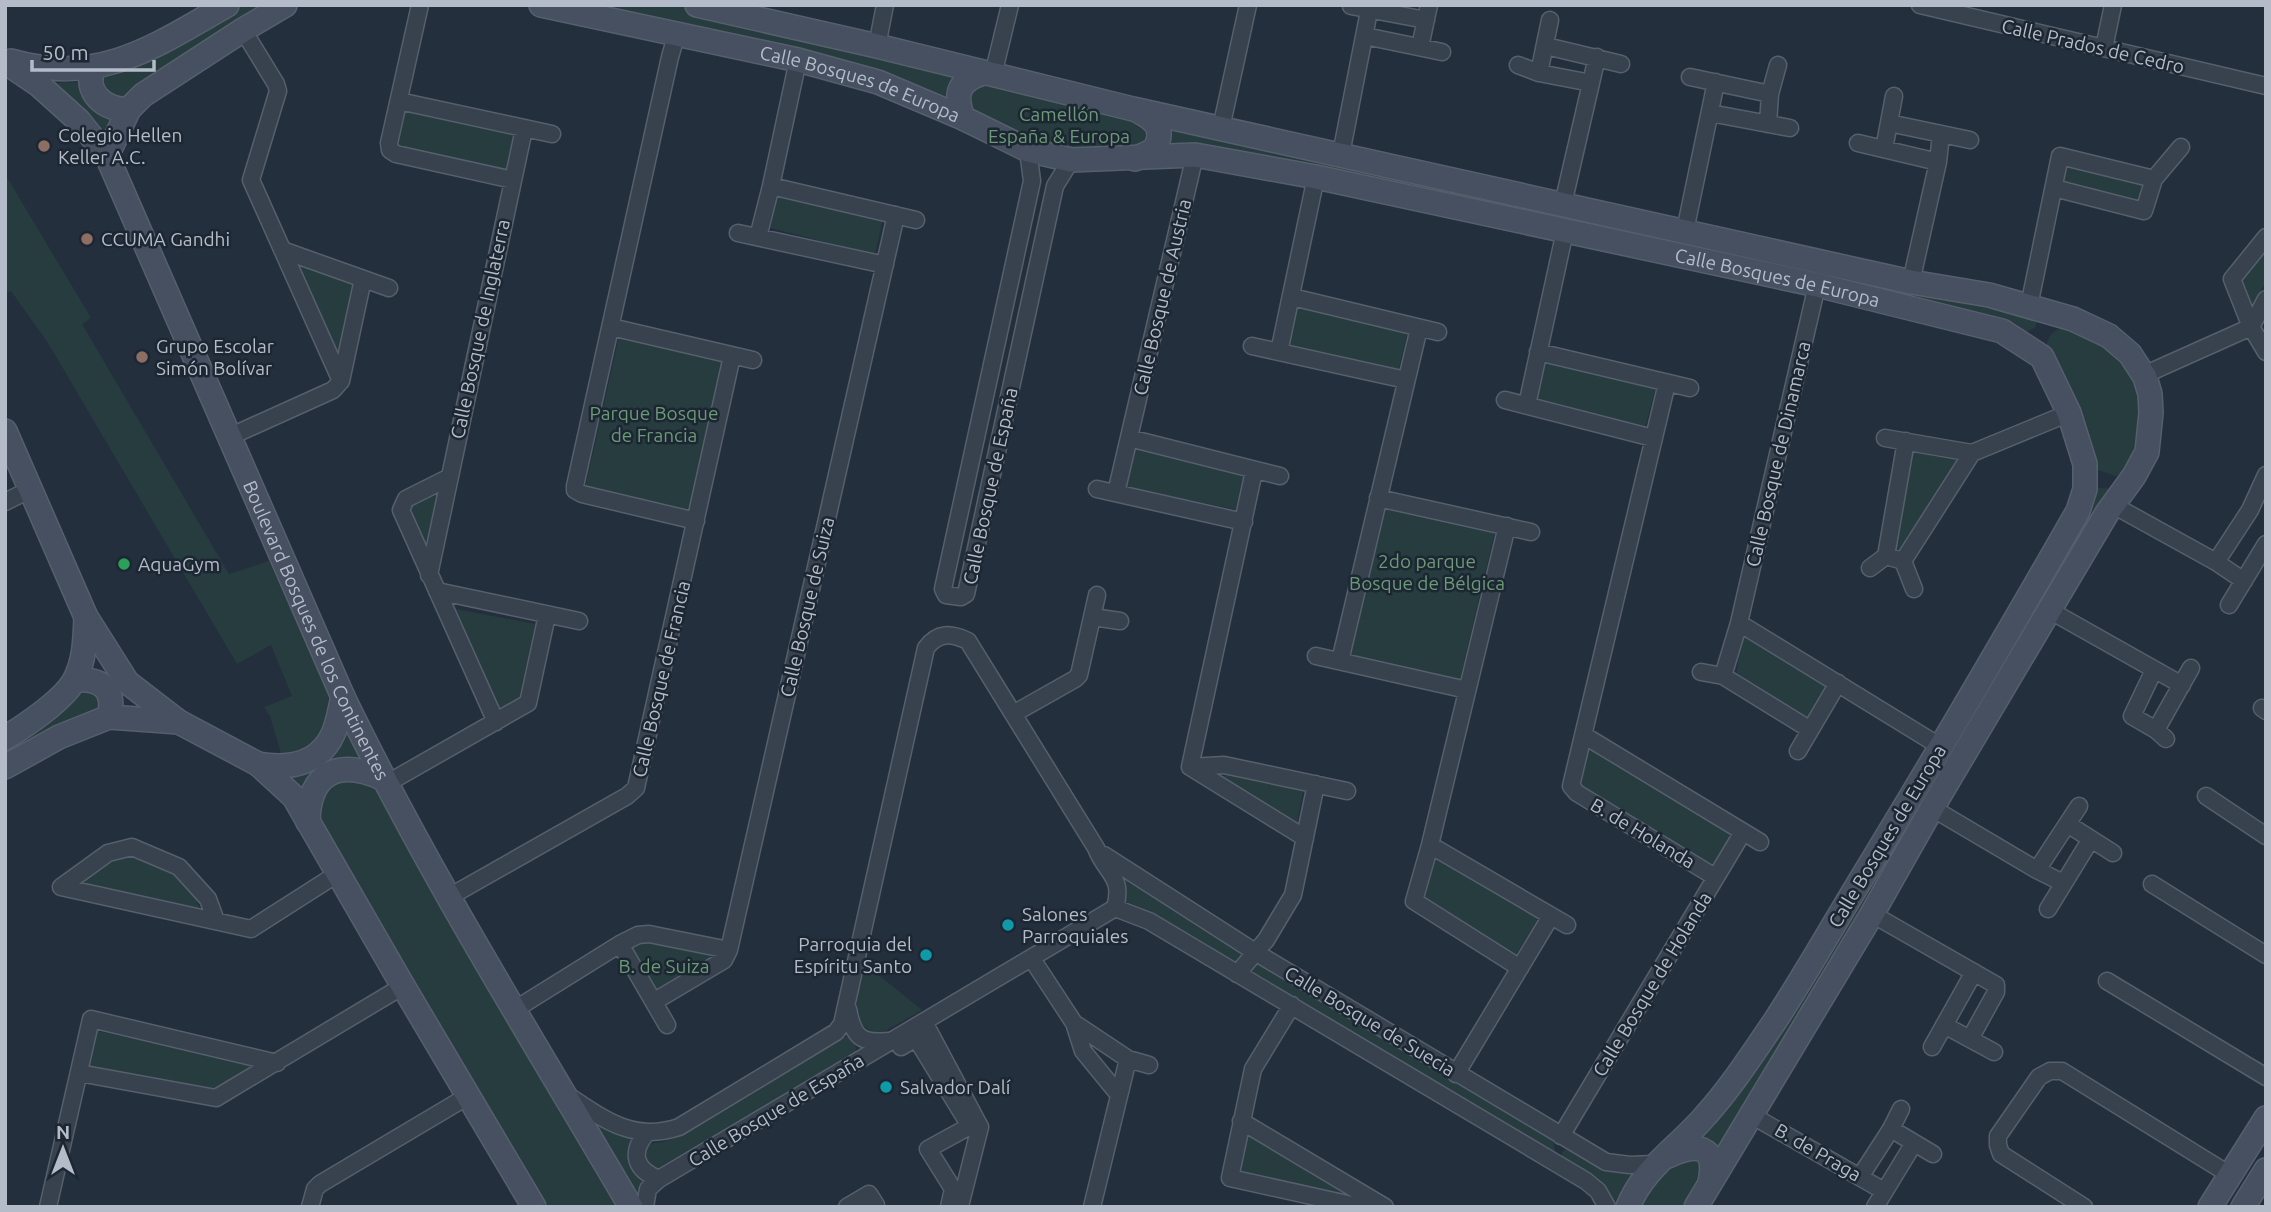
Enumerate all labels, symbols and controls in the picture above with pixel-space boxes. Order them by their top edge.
street label: Calle Prados de Cedro [1999,14,2187,78]
scale bar [32,28,154,72]
text: 50 m [42,40,89,64]
street label: Calle Bosques de Europa [758,41,963,126]
park label: Camellón España & Europa [988,103,1130,147]
place label: Colegio Hellen Keller A.C. [58,124,182,168]
marker: Colegio Hellen Keller A.C. [36,138,52,154]
street label: Calle Bosque de Austria [1129,197,1195,397]
street label: Calle Bosque de Inglaterra [446,217,514,441]
place label: CCUMA Gandhi [101,228,230,250]
marker: CCUMA Gandhi [79,231,95,247]
street label: Calle Bosques de Europa [1673,244,1882,311]
place label: Grupo Escolar Simón Bolívar [156,335,274,379]
street label: Calle Bosque de Dinamarca [1741,339,1815,569]
marker: Grupo Escolar Simón Bolívar [134,349,150,365]
street label: Calle Bosque de España [958,386,1022,586]
park label: Parque Bosque de Francia [590,402,718,446]
street label: Boulevard Bosques de los Continentes [239,477,394,784]
street label: Calle Bosque de Suiza [776,515,838,699]
park label: 2do parque Bosque de Bélgica [1349,550,1505,594]
place label: AquaGym [138,553,220,575]
marker: AquaGym [116,556,132,572]
street label: Calle Bosque de Francia [628,579,694,779]
street label: Calle Bosques de Europa [1824,741,1950,931]
street label: B. de Holanda [1587,793,1699,873]
street label: Calle Bosque de Holanda [1588,888,1716,1080]
place label: Salones Parroquiales [1022,903,1129,947]
marker: Salones Parroquiales [1000,917,1016,933]
place label: Parroquia del Espíritu Santo [794,933,912,977]
marker: Parroquia del Espíritu Santo [918,947,934,963]
park label: B. de Suiza [619,955,709,977]
street label: Calle Bosque de Suecia [1281,961,1459,1081]
street label: Calle Bosque de España [684,1049,868,1171]
place label: Salvador Dalí [900,1076,1011,1098]
marker: Salvador Dalí [878,1079,894,1095]
north arrow [28,1114,98,1184]
street label: B. de Praga [1771,1118,1865,1186]
text: N [56,1121,70,1143]

